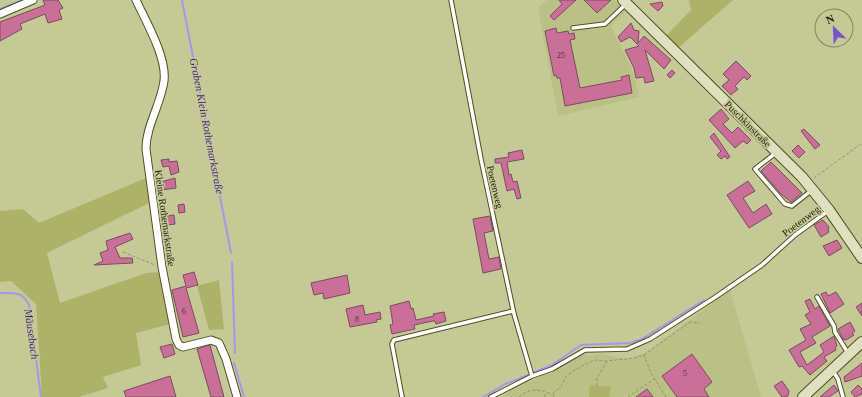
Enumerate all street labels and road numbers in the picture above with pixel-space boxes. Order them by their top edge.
street label: Puschkinstraße [723,99,774,150]
street label: Poetenweg [485,164,505,210]
street label: Kleine Rothemarkstraße [153,169,177,268]
street label: Poetenweg [780,203,822,239]

